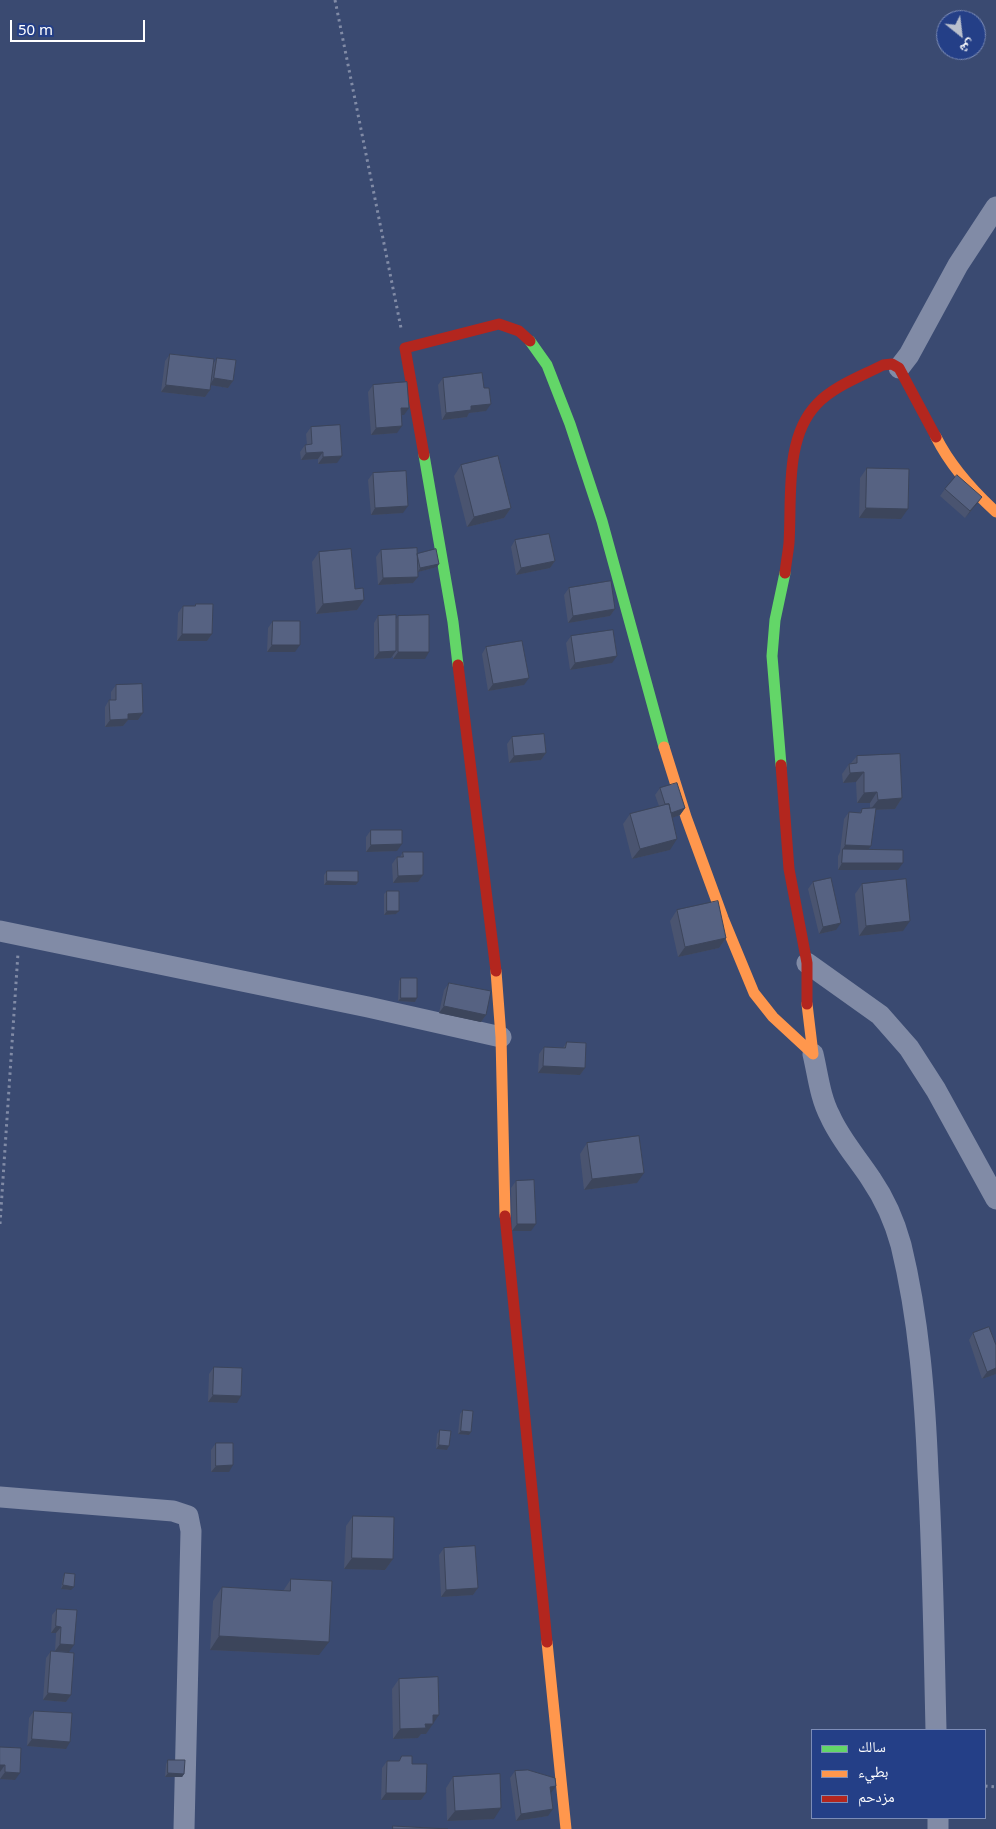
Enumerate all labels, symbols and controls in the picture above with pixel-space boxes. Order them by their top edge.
scale bar [12,10,148,42]
north arrow [936,10,986,60]
text: 50 m [18,19,53,39]
text: ش [957,36,979,60]
legend [811,1729,986,1819]
text: سالك [858,1736,886,1756]
text: بطيء [858,1761,888,1781]
text: مزدحم [858,1786,895,1806]

